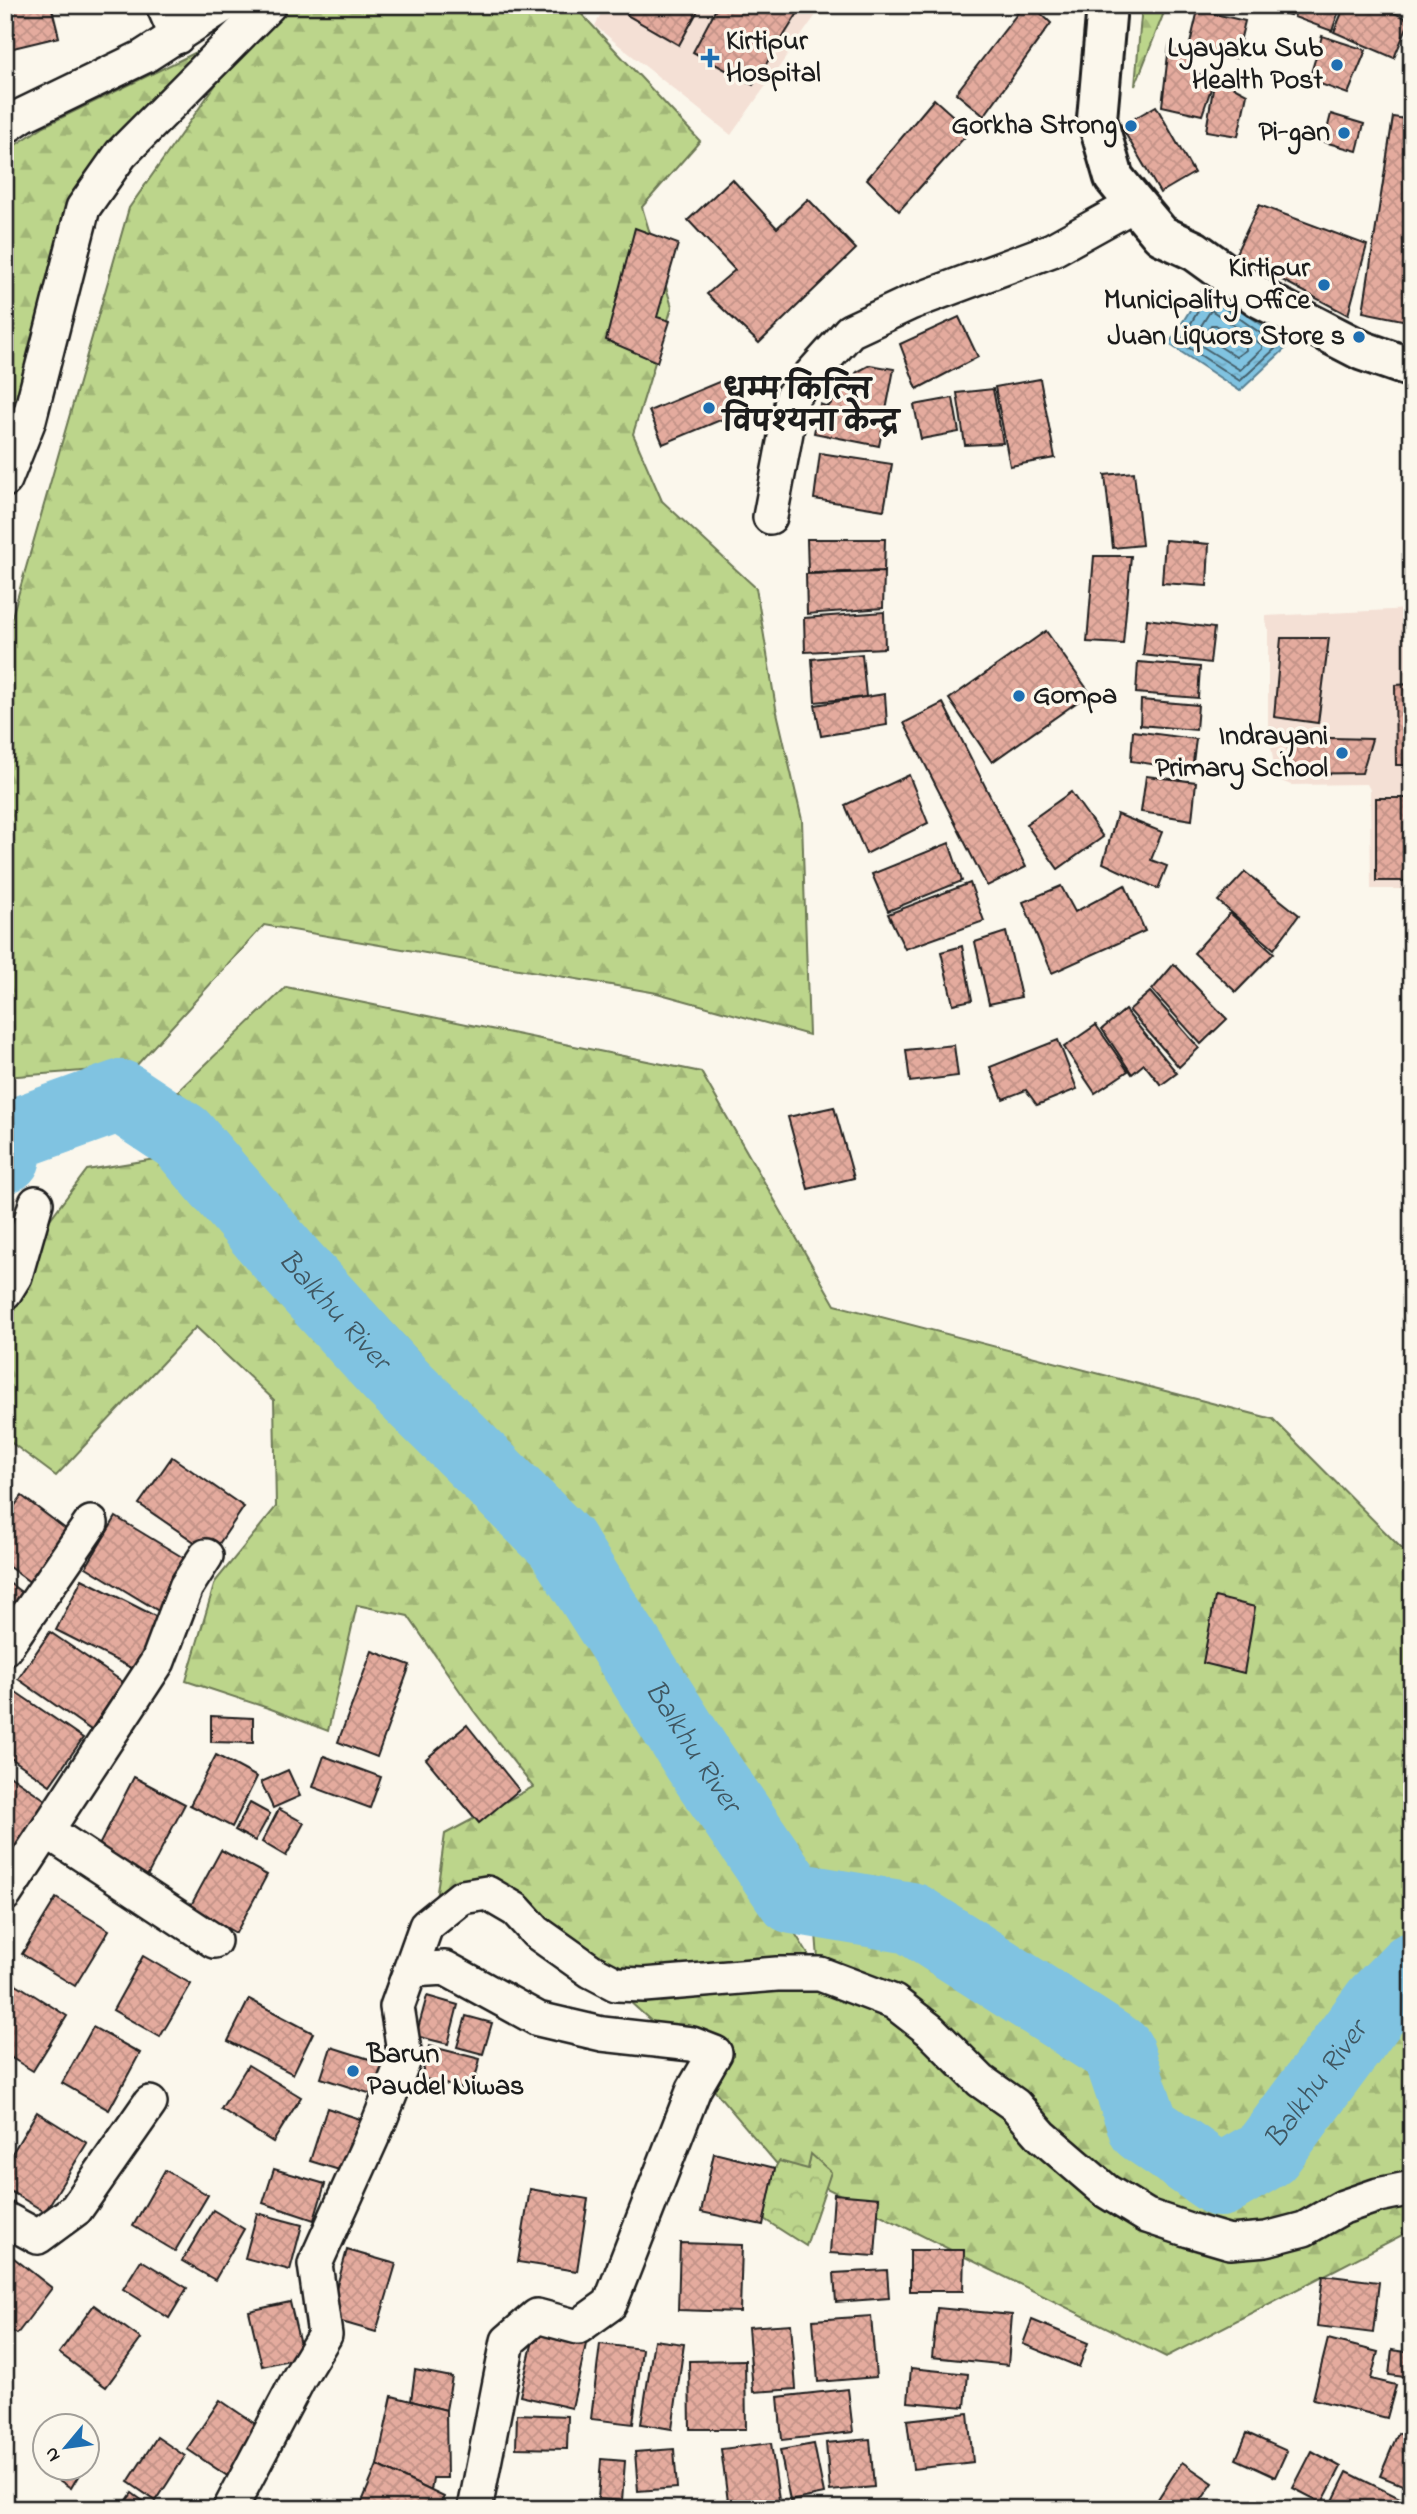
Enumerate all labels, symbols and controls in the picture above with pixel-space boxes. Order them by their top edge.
place label: Kirtipur Hospital [726,22,821,95]
place label: Lyayaku Sub Health Post [1167,29,1324,102]
marker: Kirtipur Hospital [700,48,720,68]
marker: Lyayaku Sub Health Post [1329,57,1345,73]
place label: Gorkha Strong [951,106,1117,148]
place label: Pi-gan [1258,113,1330,155]
marker: Gorkha Strong [1123,118,1139,134]
marker: Pi-gan [1336,125,1352,141]
place label: Kirtipur Municipality Office [1104,249,1311,322]
marker: Kirtipur Municipality Office [1316,277,1332,293]
place label: Juan Liquors Store s [1108,317,1345,358]
marker: Juan Liquors Store s [1351,329,1367,345]
place label: धम्म कित्त्ति विपश्यना केन्द्र [720,367,902,445]
marker: धम्म कित्त्ति विपश्यना केन्द्र [701,400,717,416]
place label: Gompa [1033,676,1117,717]
marker: Gompa [1011,688,1027,704]
place label: Indrayani Primary School [1155,717,1328,790]
marker: Indrayani Primary School [1334,745,1350,761]
water label: Balkhu River [266,1241,402,1384]
water label: Balkhu River [632,1672,753,1826]
water label: Balkhu River [1254,2009,1382,2159]
place label: Barun Paudel Niwas [365,2035,524,2108]
marker: Barun Paudel Niwas [345,2063,361,2079]
north arrow [32,2412,102,2482]
text: N [38,2442,68,2466]

